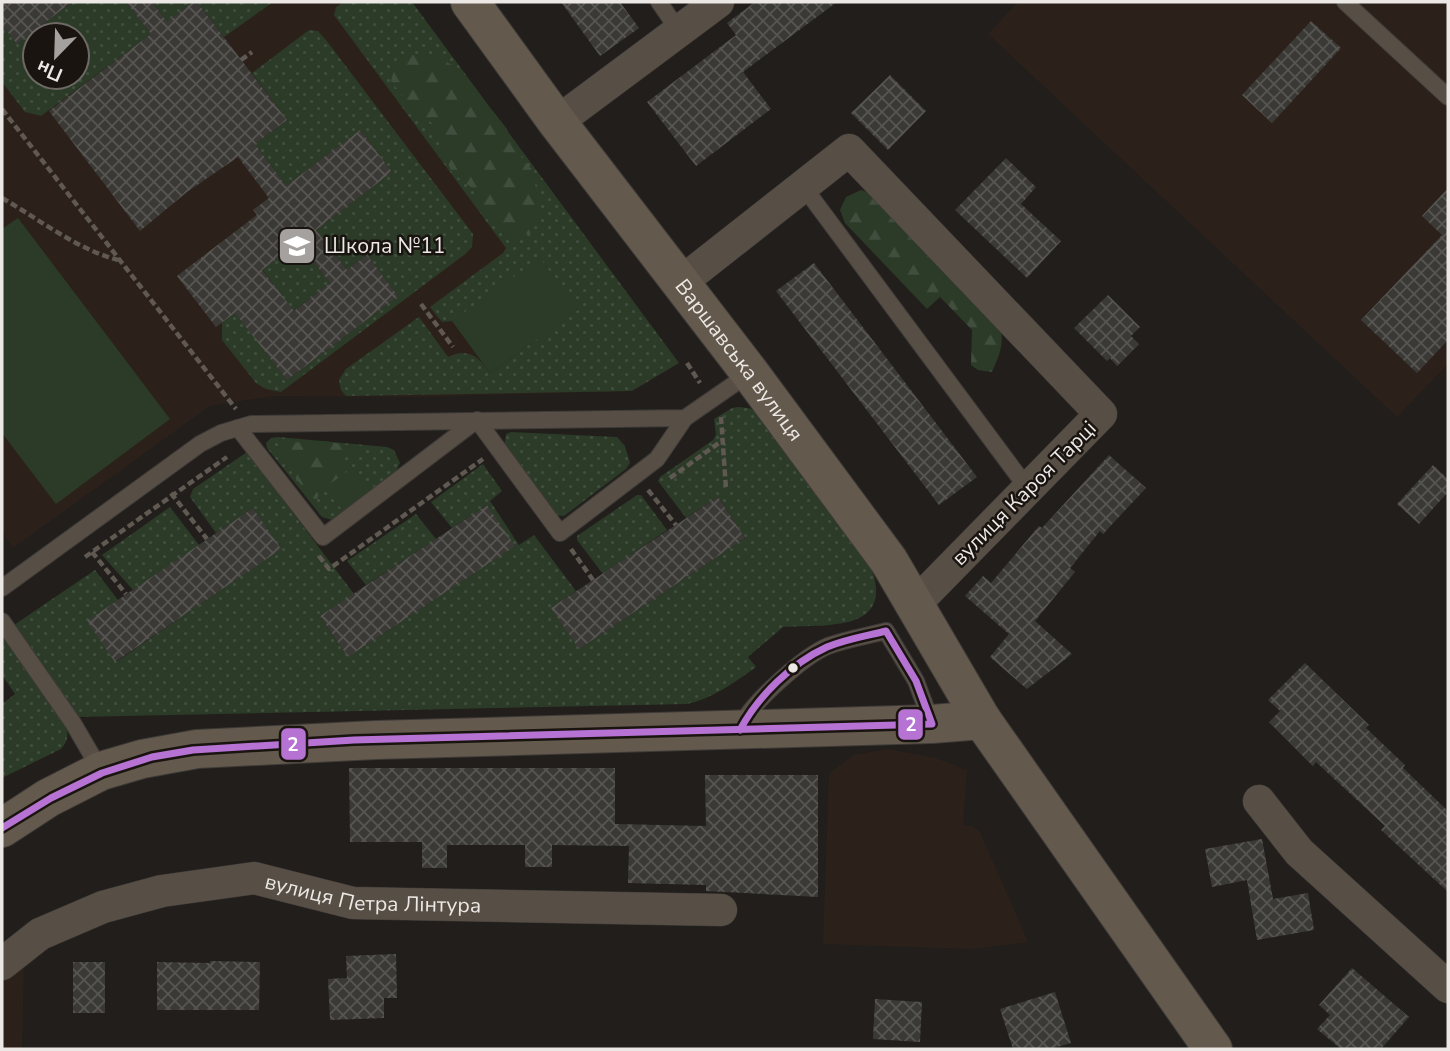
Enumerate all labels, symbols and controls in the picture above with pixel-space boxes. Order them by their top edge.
north arrow [21,21,91,91]
text: Пн [33,54,67,88]
school or university icon: Школа №11 [276,225,318,267]
place label: Школа №11 [324,232,445,260]
street label: Варшавська вулиця [669,273,810,447]
street label: вулиця Кароя Тарці [946,415,1102,571]
unlabelled marker [786,661,800,675]
line badge: 2 [897,708,924,741]
text: 2 [905,712,917,738]
line badge: 2 [280,727,307,761]
text: 2 [287,732,299,758]
street label: вулиця Петра Лінтура [262,867,481,919]

